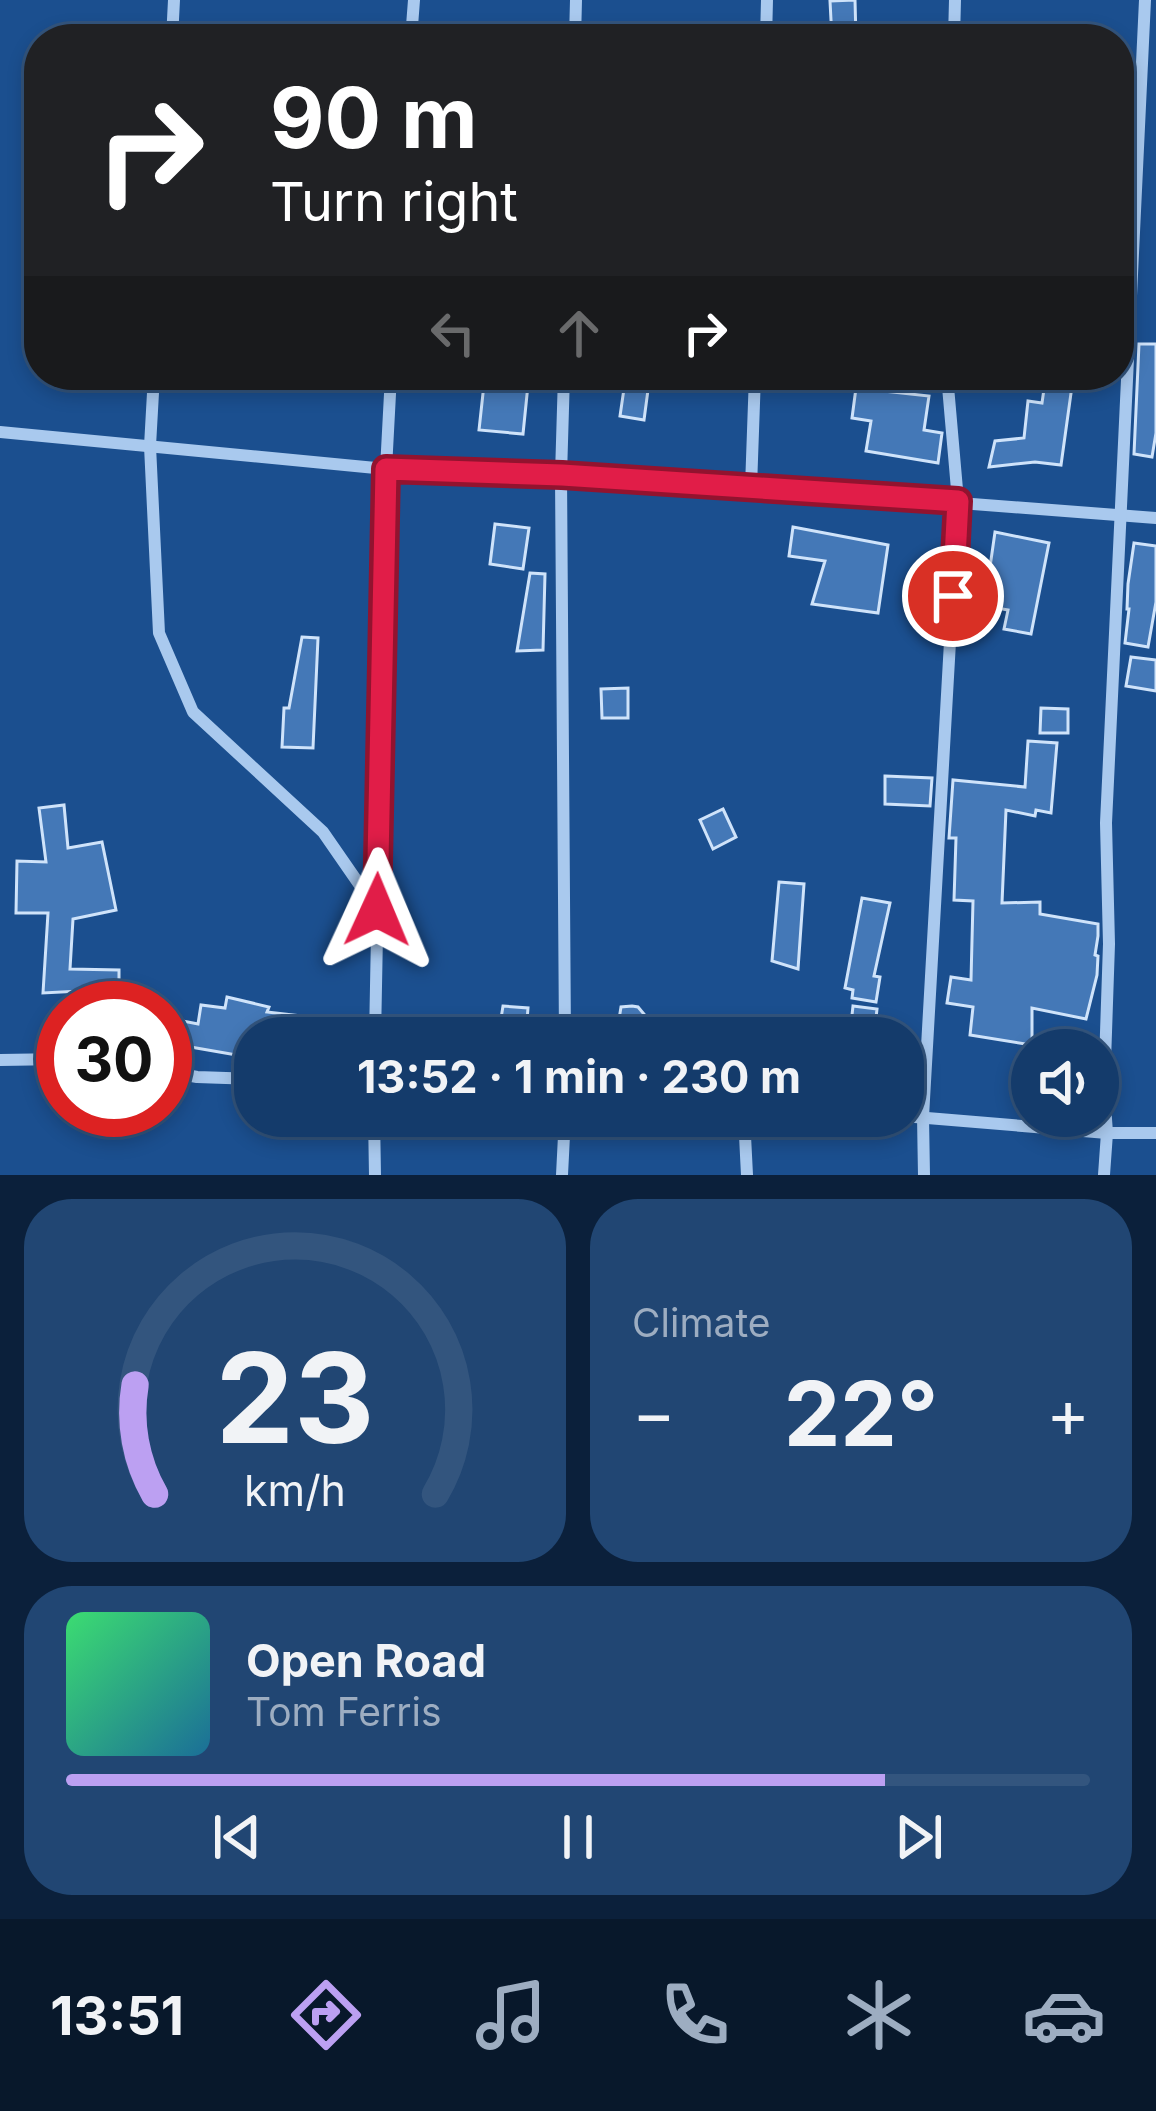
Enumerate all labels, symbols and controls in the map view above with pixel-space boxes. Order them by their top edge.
text: 90 m [270,67,478,168]
icon: right [72,72,228,228]
text: Turn right [270,169,518,234]
icon: left [420,300,486,366]
icon: ahead [546,300,612,366]
icon: right [672,300,738,366]
pin [902,545,1004,647]
icon: arrive [920,563,986,629]
position arrow [314,847,440,973]
speed limit sign: 30 [36,981,192,1137]
map controls [1011,1029,1119,1137]
button: sound [1011,1029,1119,1137]
text: 13:52 · 1 min · 230 m [357,1049,801,1104]
text: Climate [632,1299,771,1346]
text: 23 [215,1322,375,1473]
text: 22° [784,1359,938,1468]
text: − [632,1373,676,1453]
text: + [1046,1373,1090,1453]
text: km/h [244,1463,346,1515]
text: Open Road [246,1633,486,1688]
text: Tom Ferris [246,1688,441,1735]
icon: previous [204,1804,270,1870]
icon: pause [545,1804,611,1870]
icon: next [886,1804,952,1870]
icon: directions [284,1973,368,2057]
icon: music [469,1973,553,2057]
icon: phone [653,1973,737,2057]
icon: climate [837,1973,921,2057]
icon: car [1022,1973,1106,2057]
text: 13:51 [50,1983,184,2048]

